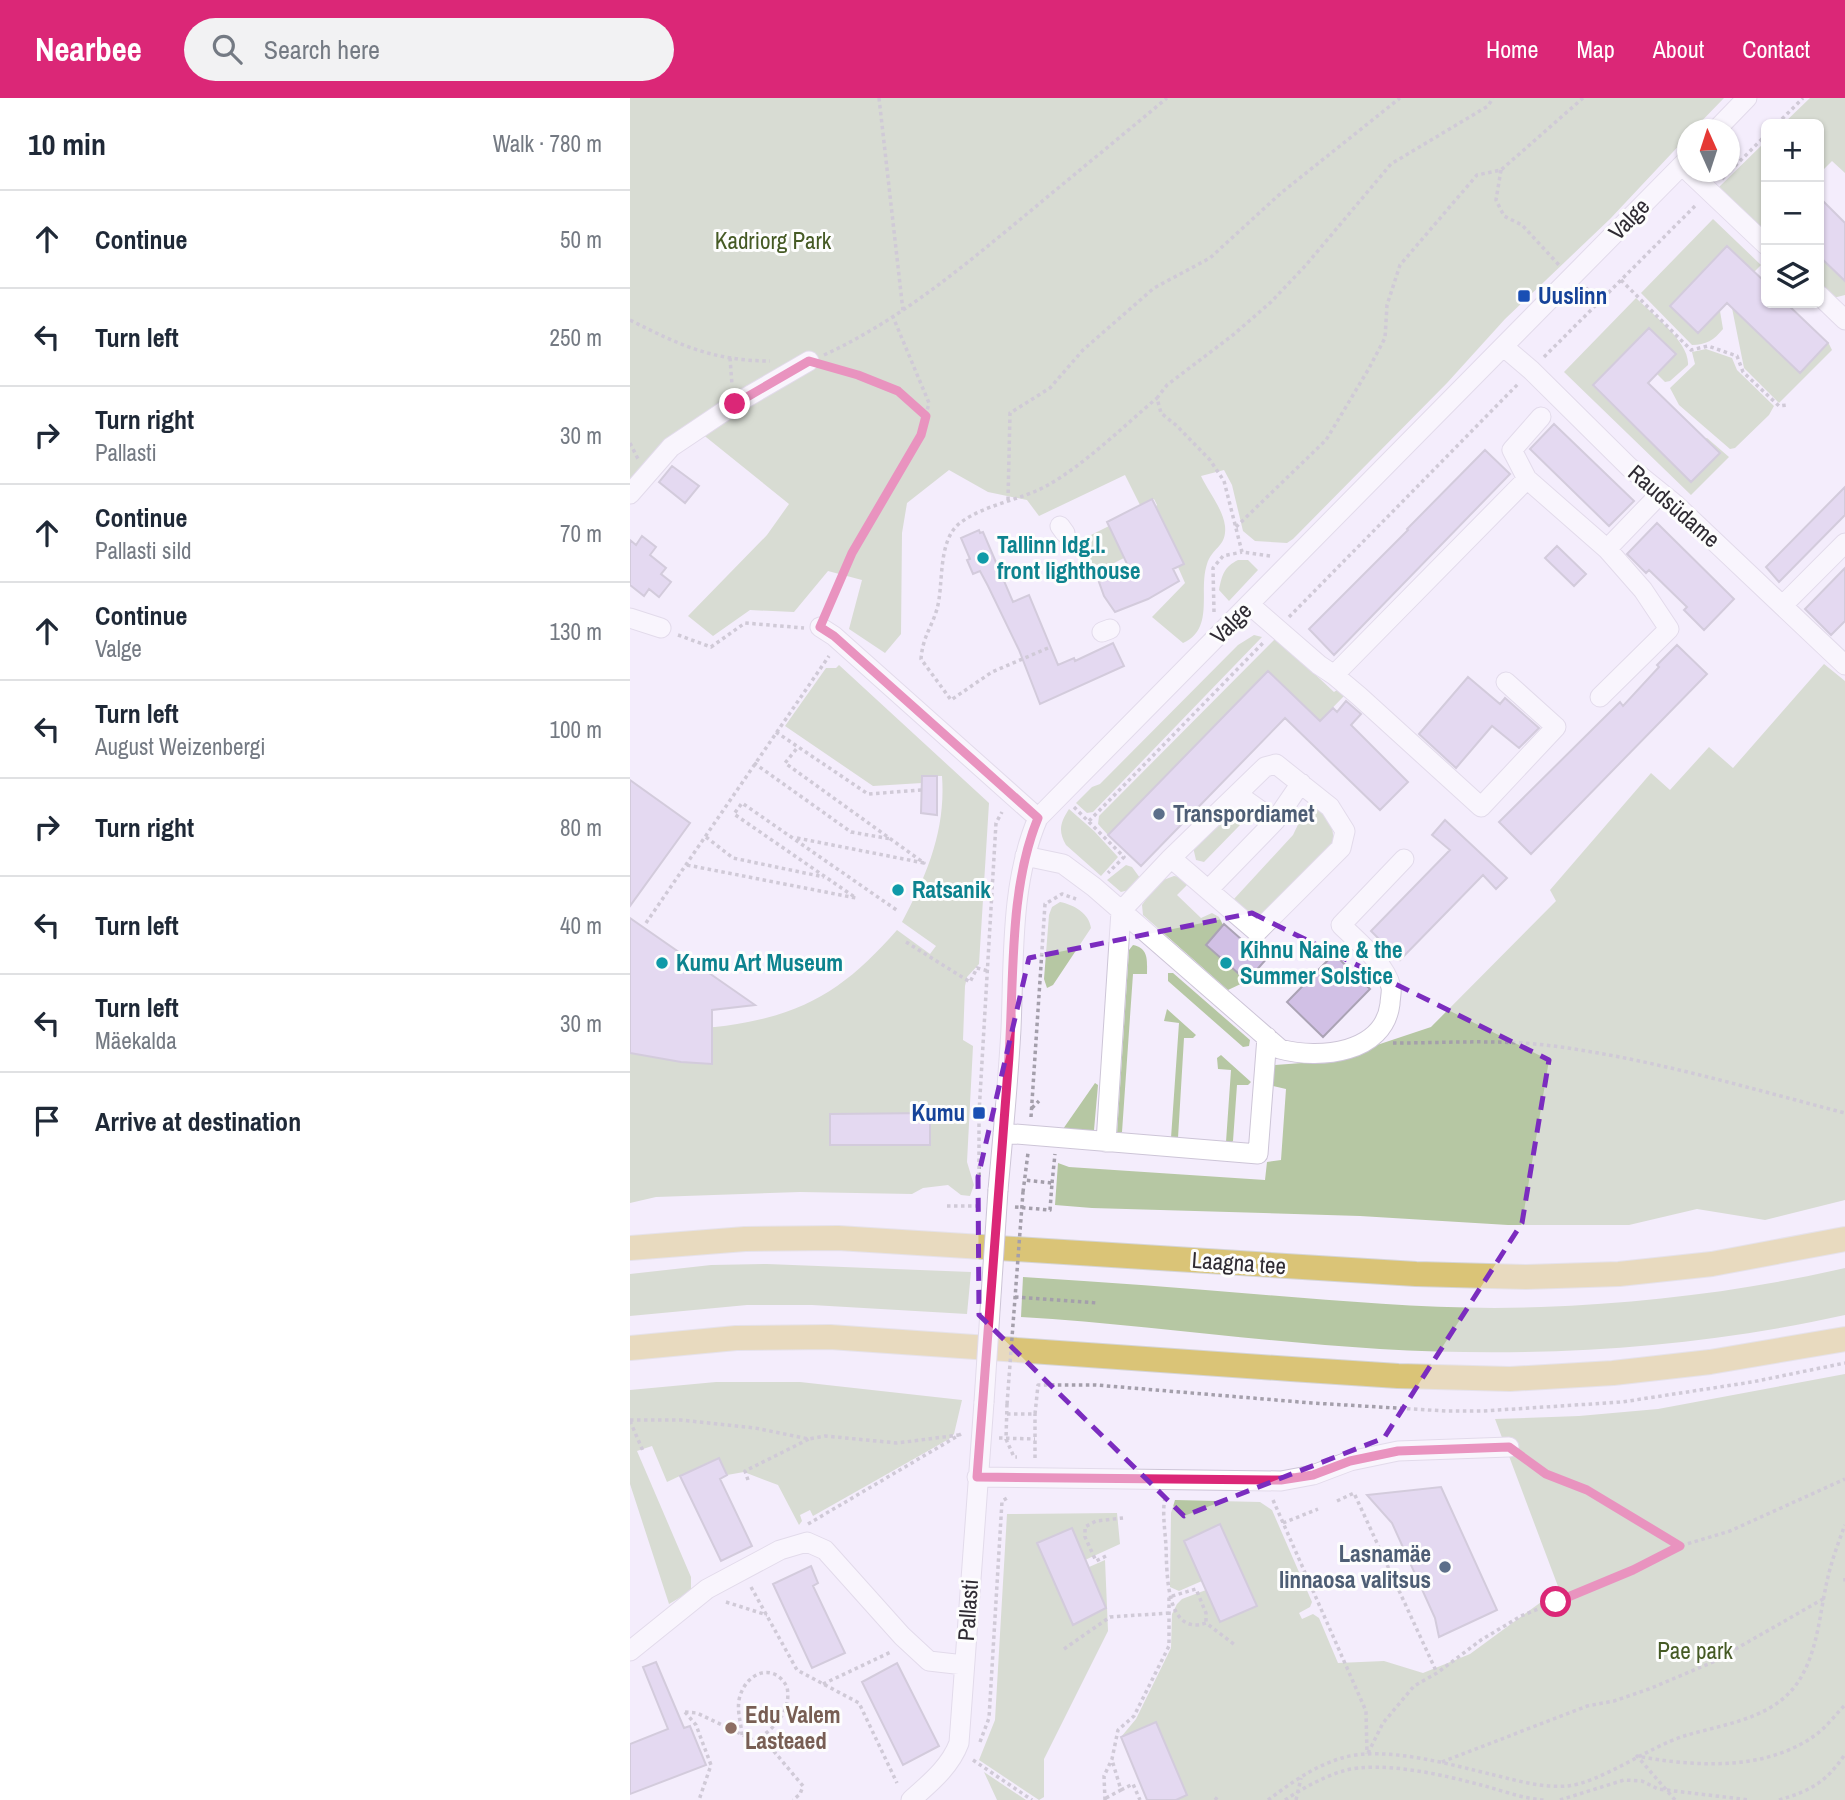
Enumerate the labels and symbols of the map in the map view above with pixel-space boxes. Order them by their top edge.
north arrow [1677,119,1740,182]
street label: Valge [1601,191,1656,246]
park label: Kadriorg Park [715,225,832,256]
place label: Uuslinn [1538,280,1607,311]
marker: Uuslinn [1516,288,1532,304]
route end [719,388,750,419]
street label: Raudsüdame [1622,457,1727,554]
place label: Tallinn ldg.l. front lighthouse [997,529,1141,586]
marker: Tallinn ldg.l. front lighthouse [975,550,991,566]
street label: Valge [1203,595,1258,650]
place label: Transpordiamet [1173,798,1315,829]
marker: Transpordiamet [1151,806,1167,822]
place label: Ratsanik [912,874,991,905]
marker: Ratsanik [890,882,906,898]
place label: Kihnu Naine & the Summer Solstice [1240,934,1402,991]
place label: Kumu Art Museum [676,947,843,978]
marker: Kumu Art Museum [654,955,670,971]
marker: Kihnu Naine & the Summer Solstice [1218,955,1234,971]
place label: Kumu [912,1097,965,1128]
marker: Kumu [971,1105,987,1121]
street label: Laagna tee [1191,1244,1287,1281]
place label: Lasnamäe linnaosa valitsus [1279,1538,1431,1595]
marker: Lasnamäe linnaosa valitsus [1437,1559,1453,1575]
street label: Pallasti [950,1578,985,1642]
route start [1540,1586,1571,1617]
park label: Pae park [1657,1635,1733,1666]
place label: Edu Valem Lasteaed [745,1699,840,1756]
marker: Edu Valem Lasteaed [723,1720,739,1736]

